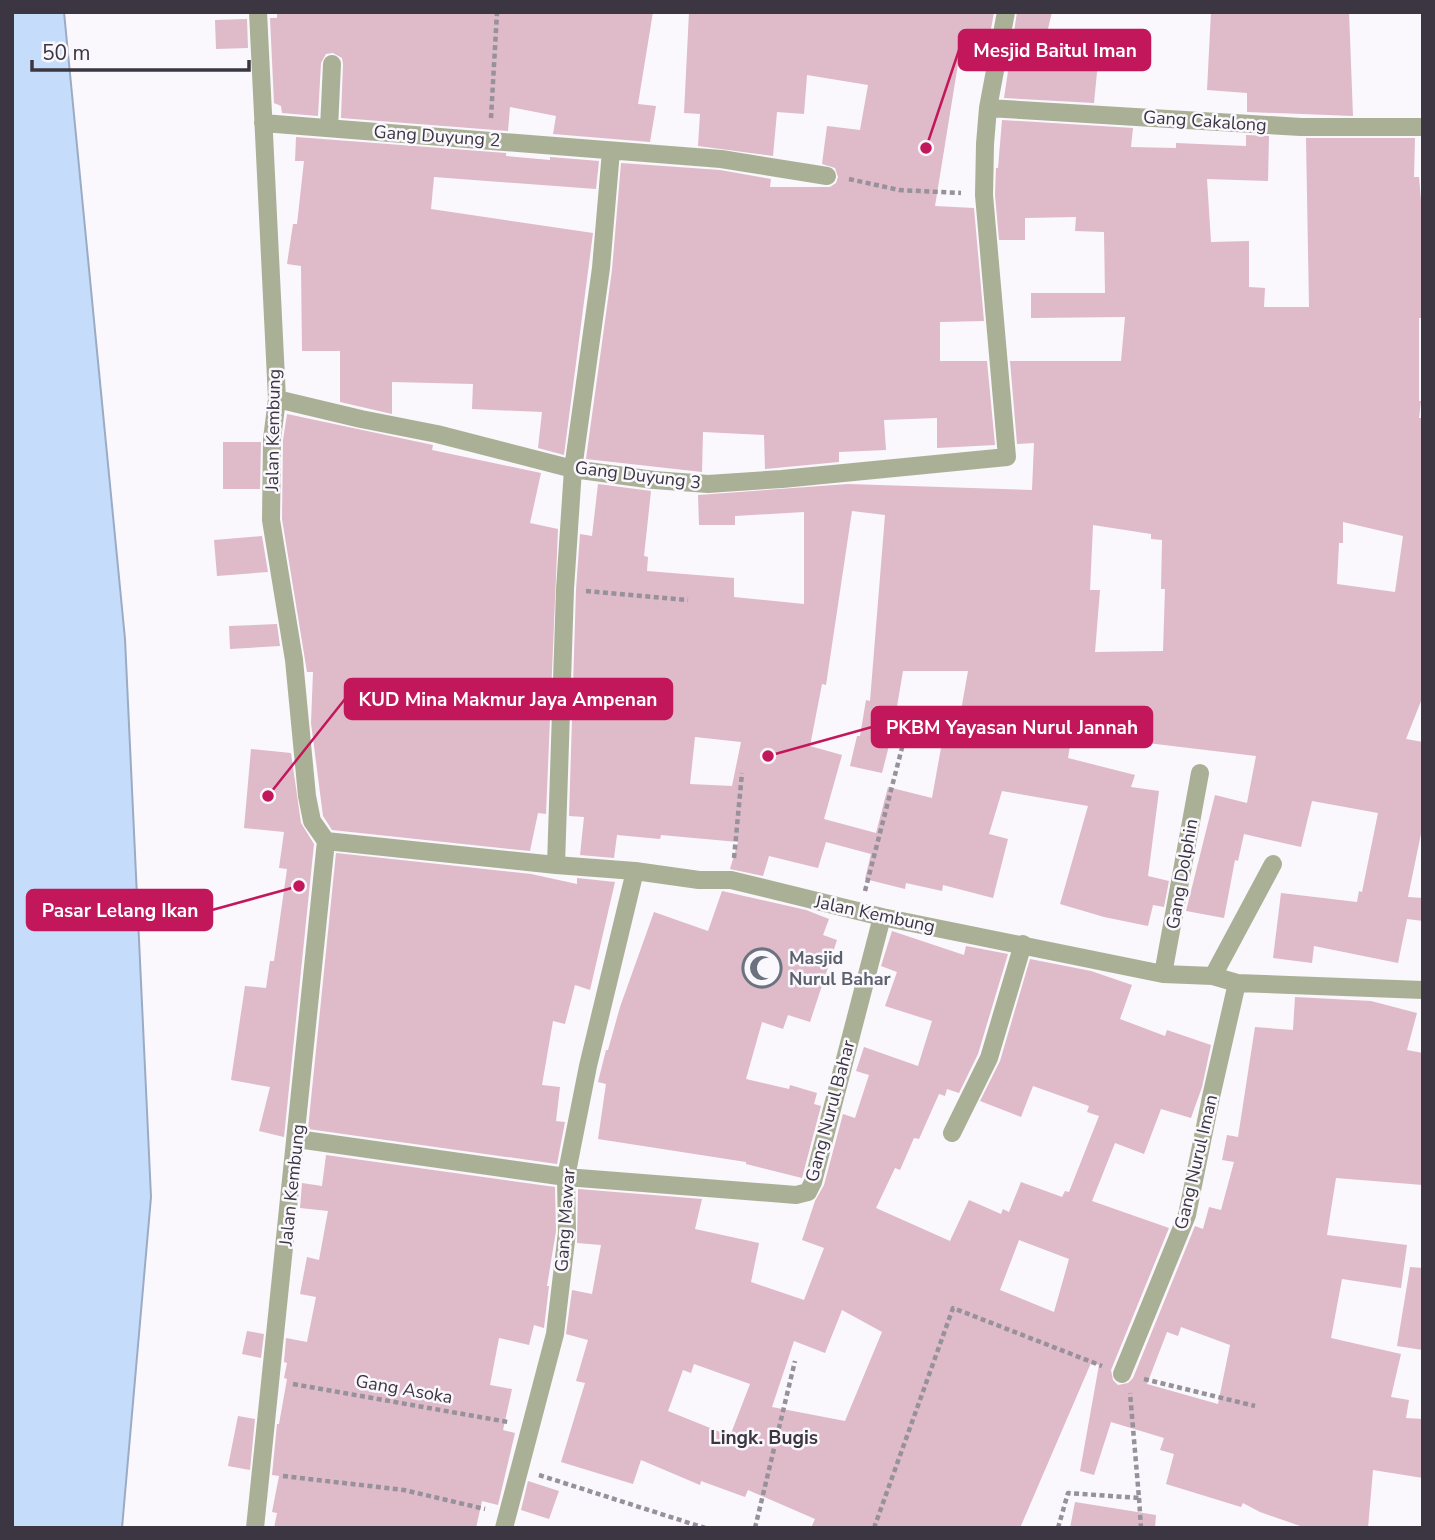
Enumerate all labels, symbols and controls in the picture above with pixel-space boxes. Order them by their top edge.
scale bar [32,28,248,72]
callout: Mesjid Baitul Iman [959,30,1150,70]
text: Mesjid Baitul Iman [973,38,1137,64]
text: 50 m [42,39,91,67]
street label: Gang Cakalong [1142,105,1268,137]
street label: Gang Duyung 2 [373,120,501,152]
street label: Jalan Kembung [260,369,286,492]
street label: Gang Duyung 3 [574,455,702,495]
callout: KUD Mina Makmur Jaya Ampenan [345,679,672,719]
text: KUD Mina Makmur Jaya Ampenan [359,687,657,713]
callout: PKBM Yayasan Nurul Jannah [872,707,1152,747]
text: PKBM Yayasan Nurul Jannah [886,715,1138,741]
street label: Gang Dolphin [1160,817,1204,931]
street label: Jalan Kembung [812,889,937,938]
callout: Pasar Lelang Ikan [27,890,212,930]
text: Pasar Lelang Ikan [42,898,198,924]
place label: Masjid Nurul Bahar [789,946,891,991]
mosque icon: Masjid Nurul Bahar [741,947,783,989]
street label: Gang Nurul Bahar [800,1037,861,1185]
street label: Gang Nurul Iman [1169,1092,1223,1232]
street label: Jalan Kembung [274,1123,310,1248]
street label: Gang Mawar [549,1167,581,1273]
street label: Gang Asoka [354,1369,454,1409]
district label: Lingk. Bugis [710,1425,818,1451]

